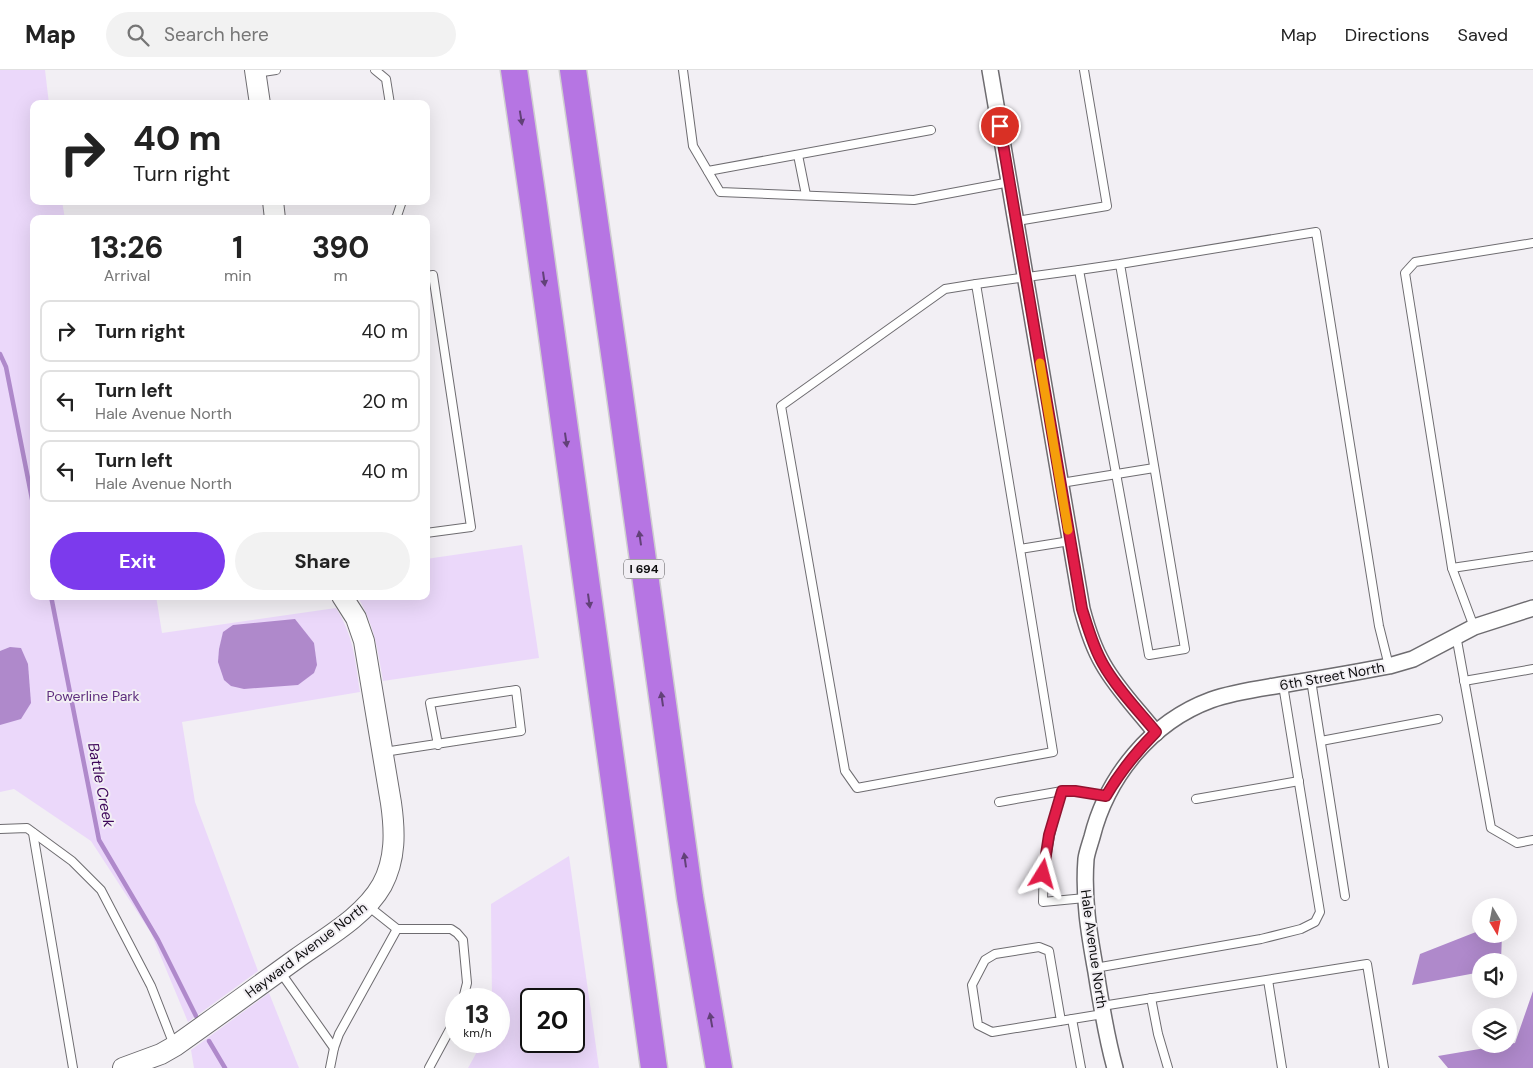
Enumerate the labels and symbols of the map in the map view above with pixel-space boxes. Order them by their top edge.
pin [979,105,1021,147]
one-way arrow [517,111,525,127]
one-way arrow [540,271,548,287]
one-way arrow [563,432,571,448]
one-way arrow [636,529,644,545]
road number: I 694 [624,559,664,578]
one-way arrow [585,593,593,609]
street label: 6th Street North [1278,658,1386,694]
park label: Powerline Park [46,687,140,705]
one-way arrow [658,690,666,706]
water label: Battle Creek [83,741,119,829]
position arrow [1016,847,1068,899]
one-way arrow [680,851,688,867]
street label: Hale Avenue North [1077,888,1111,1010]
street label: Hayward Avenue North [241,898,371,1002]
north arrow [1472,898,1518,942]
speed limit sign: 20 [520,988,585,1053]
one-way arrow [706,1012,714,1028]

